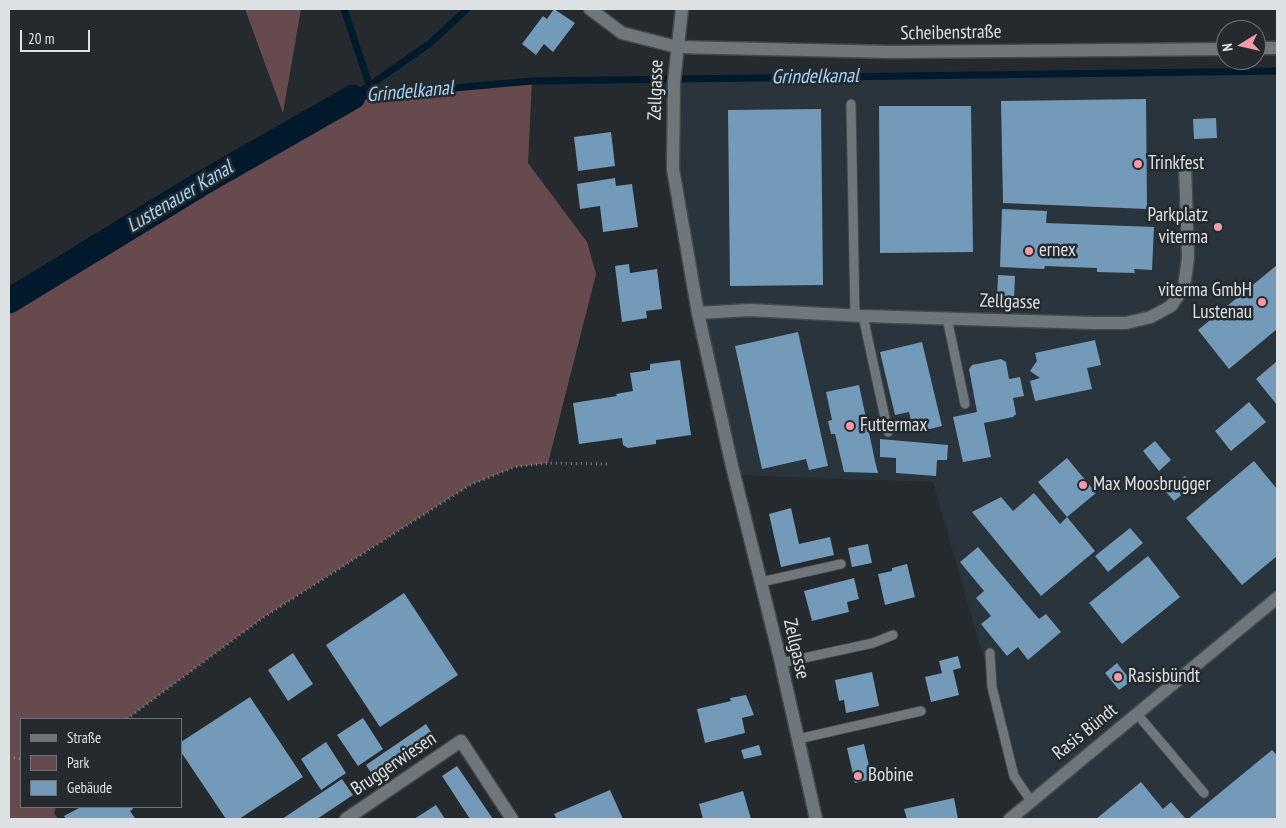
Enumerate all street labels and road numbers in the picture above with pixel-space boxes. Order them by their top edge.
street label: Scheibenstraße [900,21,1002,45]
street label: Zellgasse [644,59,668,121]
street label: Zellgasse [979,290,1041,314]
street label: Zellgasse [778,617,814,681]
street label: Rasis Bündt [1048,699,1122,765]
street label: Bruggerwiesen [347,727,441,801]

